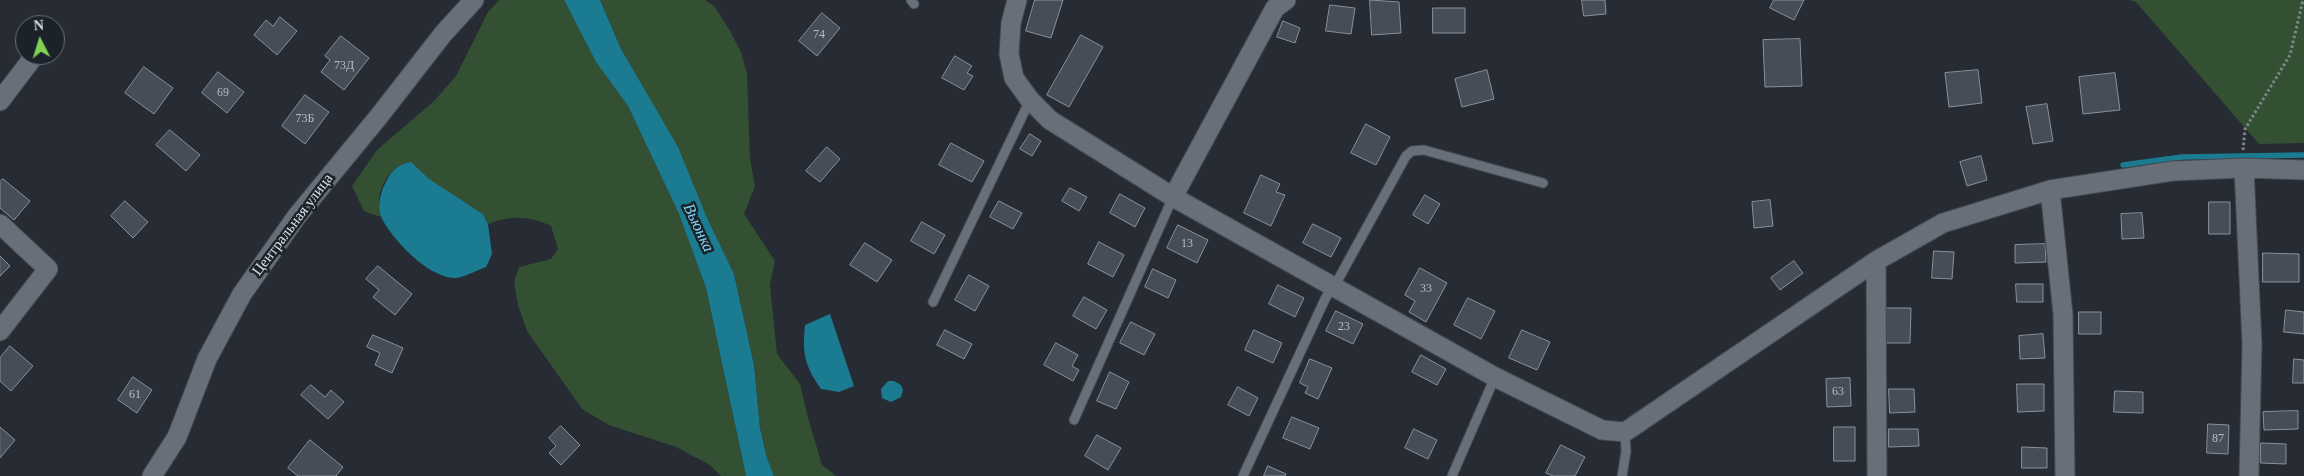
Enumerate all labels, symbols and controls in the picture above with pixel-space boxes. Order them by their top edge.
north arrow [15,15,65,65]
text: N [33,18,44,33]
house number: 74 [813,28,825,42]
house number: 73Д [334,59,354,73]
house number: 69 [217,86,229,100]
house number: 73Б [296,112,314,126]
street label: Центральная улица [249,170,337,280]
water label: Вьюнка [678,201,718,255]
house number: 13 [1181,237,1193,251]
house number: 33 [1420,282,1432,296]
house number: 23 [1338,320,1350,334]
house number: 63 [1832,385,1844,399]
house number: 61 [129,388,141,402]
house number: 87 [2212,432,2224,446]

